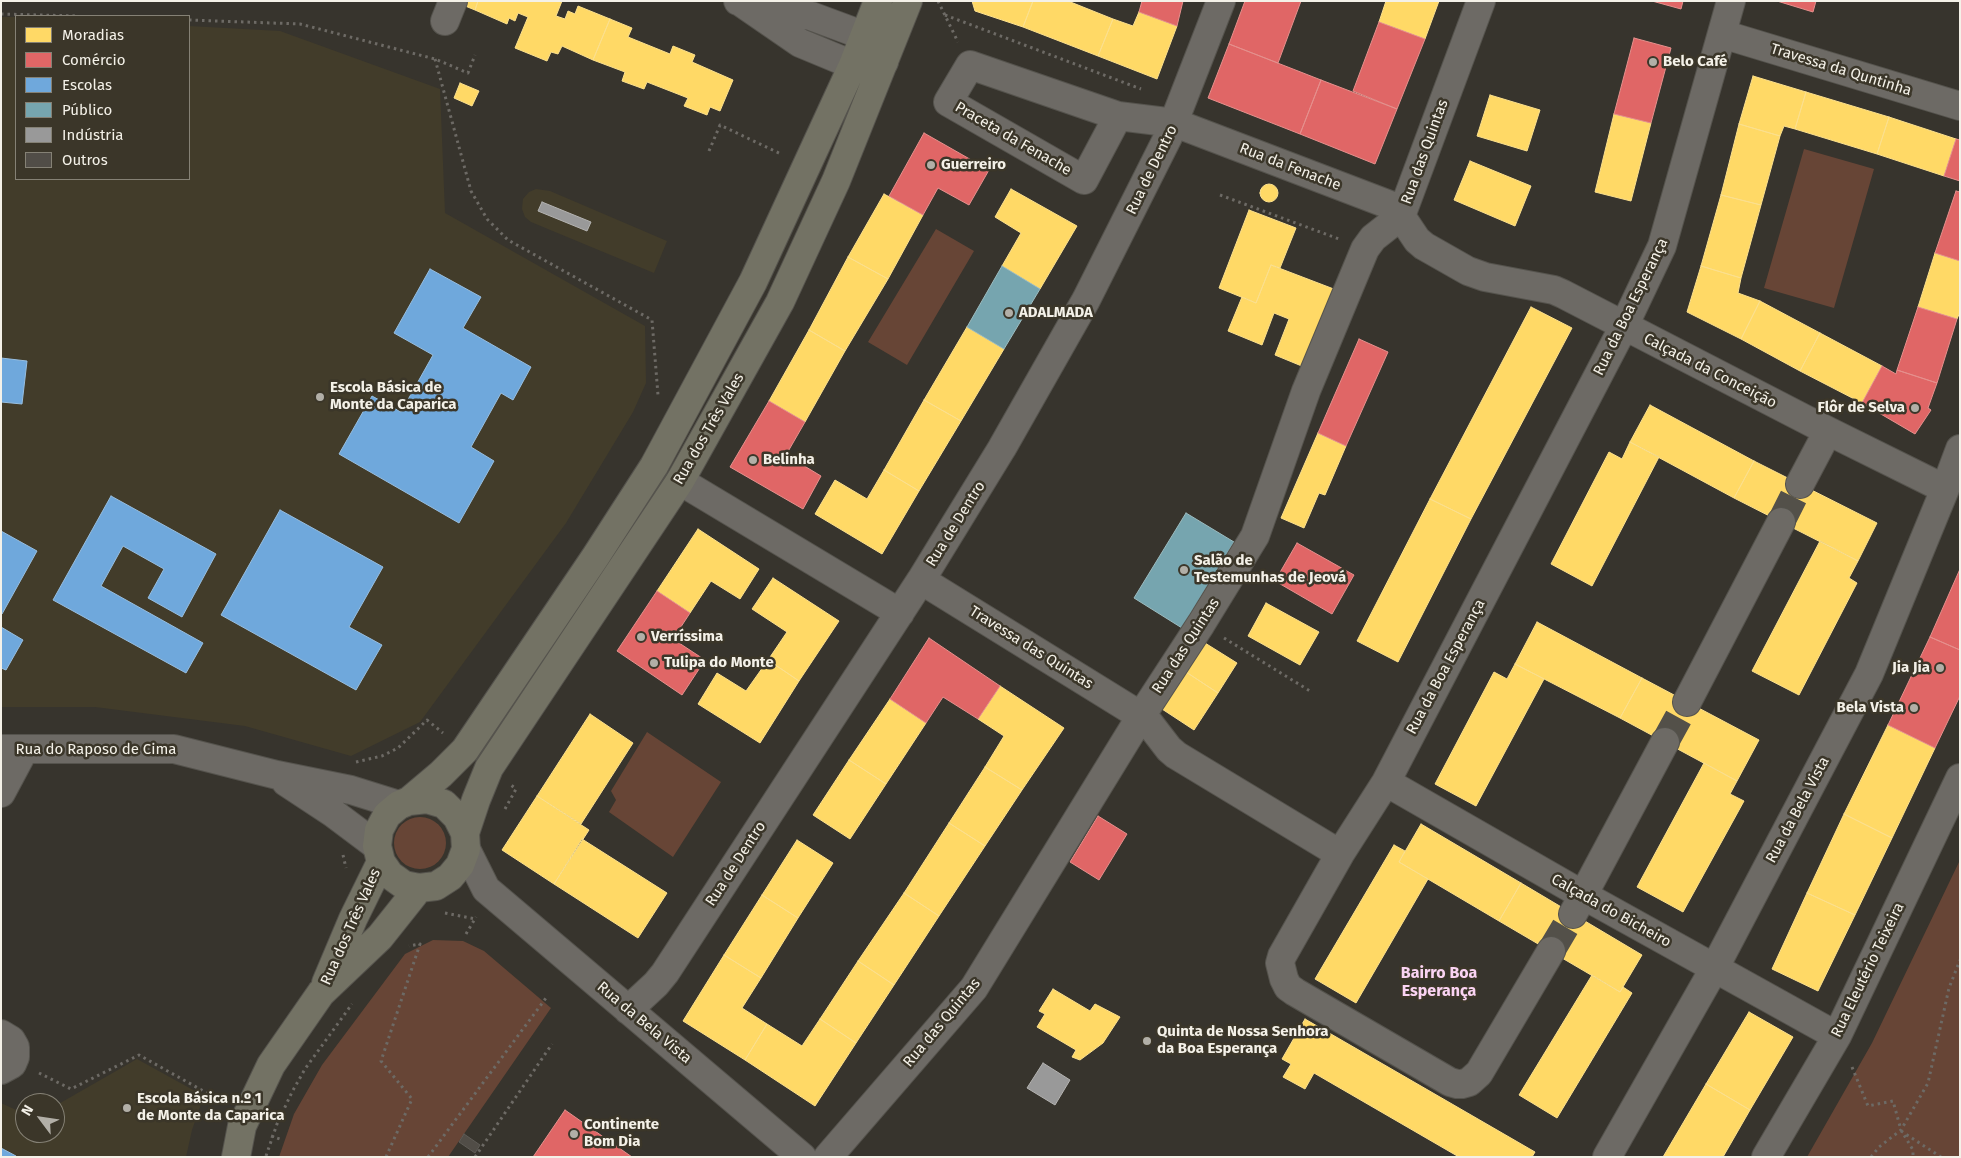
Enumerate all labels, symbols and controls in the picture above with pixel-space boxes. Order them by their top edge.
legend [15,15,190,180]
text: Moradias [62,26,124,44]
street label: Travessa da Quntinha [1768,40,1914,100]
text: Comércio [62,51,125,69]
place label: Belo Café [1663,53,1727,71]
marker: Belo Café [1647,56,1659,68]
text: Escolas [62,76,112,94]
street label: Rua das Quintas [1398,97,1452,207]
street label: Praceta da Fenache [952,98,1074,180]
text: Público [62,101,112,119]
street label: Rua de Dentro [1123,122,1181,218]
text: Indústria [62,126,124,144]
street label: Rua da Fenache [1237,139,1343,195]
text: Outros [62,151,108,169]
place label: Guerreiro [941,156,1006,174]
marker: Guerreiro [925,159,937,171]
street label: Rua da Boa Esperança [1590,235,1672,379]
place label: ADALMADA [1019,304,1093,322]
marker: ADALMADA [1003,307,1015,319]
street label: Calçada da Conceição [1640,330,1780,412]
street label: Rua dos Três Vales [670,370,748,488]
place label: Escola Básica de Monte da Caparica [330,379,457,414]
marker: Escola Básica de Monte da Caparica [314,391,326,403]
place label: Flôr de Selva [1818,399,1905,417]
marker: Flôr de Selva [1909,402,1921,414]
place label: Belinha [763,451,815,469]
marker: Belinha [747,454,759,466]
street label: Rua de Dentro [923,478,989,570]
place label: Salão de Testemunhas de Jeová [1194,552,1346,587]
marker: Salão de Testemunhas de Jeová [1178,564,1190,576]
street label: Rua das Quintas [1148,595,1224,697]
street label: Rua da Boa Esperança [1403,596,1489,738]
street label: Travessa das Quintas [966,603,1096,693]
place label: Verríssima [651,628,723,646]
marker: Verríssima [635,631,647,643]
place label: Tulipa do Monte [664,654,774,672]
marker: Tulipa do Monte [648,657,660,669]
place label: Jia Jia [1892,659,1930,677]
marker: Jia Jia [1934,662,1946,674]
place label: Bela Vista [1836,699,1904,717]
marker: Bela Vista [1908,702,1920,714]
street label: Rua do Raposo de Cima [16,741,176,759]
street label: Rua da Bela Vista [1762,754,1834,866]
street label: Rua de Dentro [702,818,770,910]
street label: Rua dos Três Vales [317,866,385,988]
street label: Calçada do Bicheiro [1548,871,1674,951]
street label: Rua Eleutério Teixeira [1828,900,1908,1040]
district label: Bairro Boa Esperança [1401,964,1477,1002]
street label: Rua das Quintas [900,975,984,1071]
street label: Rua da Bela Vista [593,978,695,1068]
place label: Quinta de Nossa Senhora da Boa Esperança [1157,1023,1328,1058]
marker: Quinta de Nossa Senhora da Boa Esperança [1141,1035,1153,1047]
place label: Escola Básica n.º 1 de Monte da Caparica [137,1090,284,1125]
north arrow [15,1093,65,1143]
text: N [18,1102,37,1119]
marker: Escola Básica n.º 1 de Monte da Caparica [121,1102,133,1114]
place label: Continente Bom Dia [584,1116,659,1151]
marker: Continente Bom Dia [568,1128,580,1140]

